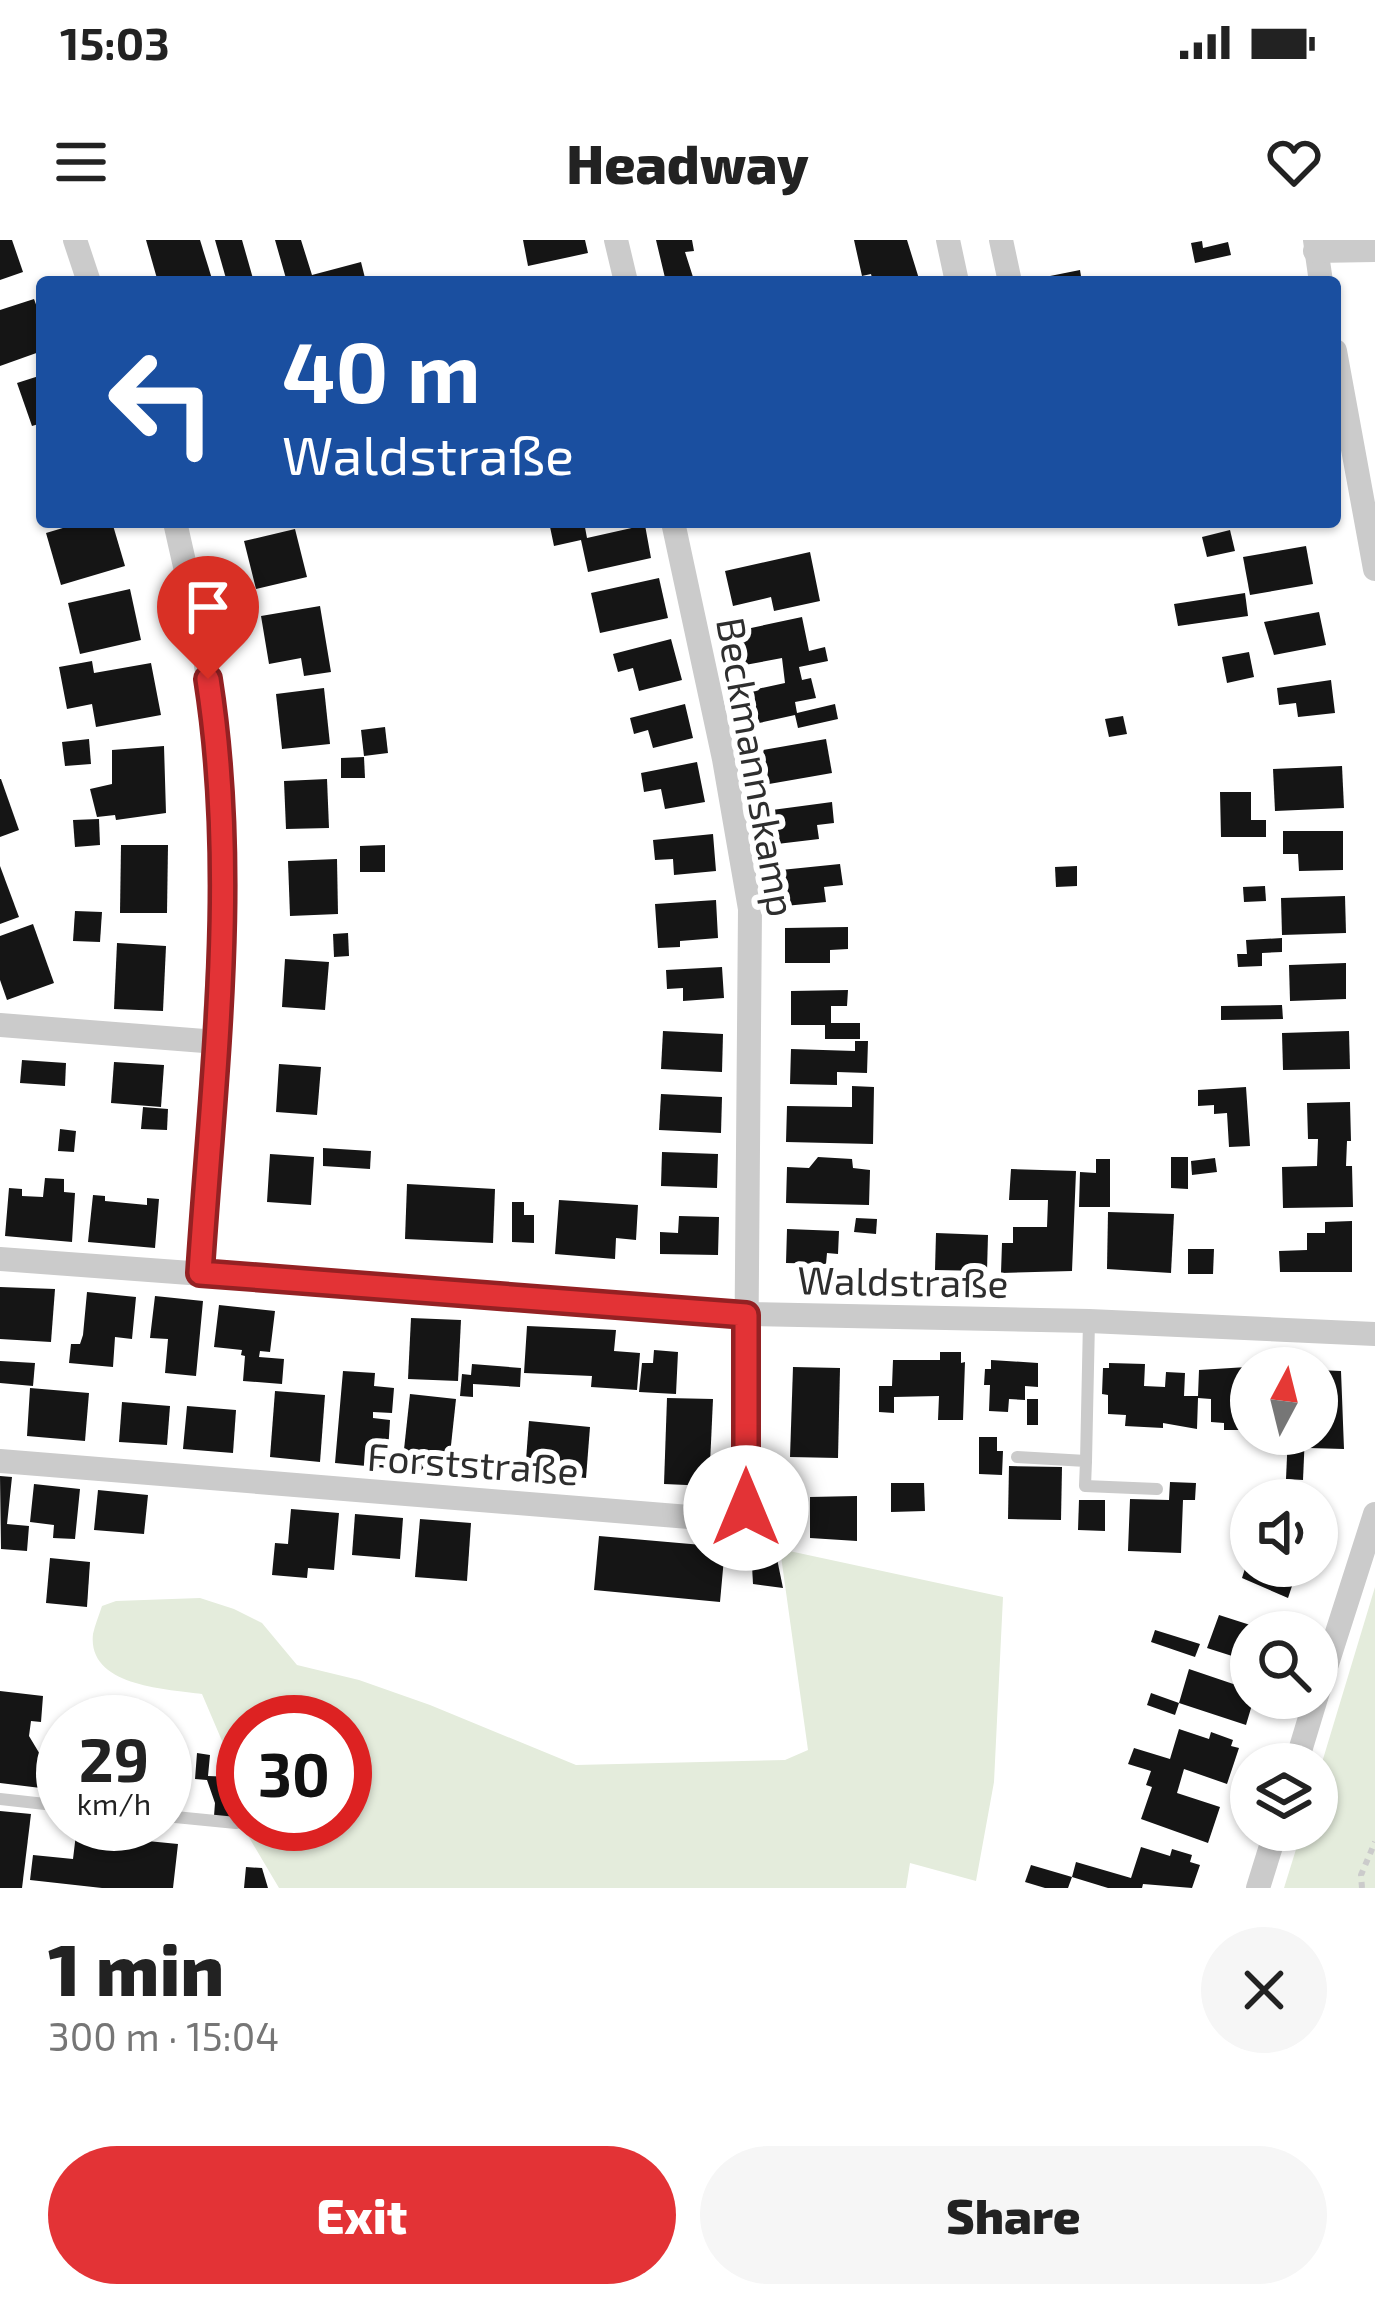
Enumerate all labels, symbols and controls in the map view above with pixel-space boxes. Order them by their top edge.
text: 15:03 [60,15,170,69]
icon: menu [48,129,114,195]
icon: heart [1261,129,1327,195]
text: Headway [566,130,809,195]
text: 40 m [282,319,481,420]
icon: left [84,324,240,480]
text: Waldstraße [282,421,574,486]
pin [157,556,259,679]
icon: arrive [175,574,241,640]
street label: Beckmannskamp [708,614,807,920]
street label: Waldstraße [797,1255,1009,1306]
north arrow [1230,1347,1338,1455]
map controls [1230,1347,1338,1851]
street label: Forststraße [366,1432,580,1493]
position arrow [683,1445,809,1571]
button: sound [1230,1479,1338,1587]
button: search [1230,1611,1338,1719]
speed limit sign: 30 [216,1695,372,1851]
text: 29 [79,1722,149,1794]
button: layers [1230,1743,1338,1851]
text: km/h [77,1785,151,1821]
text: 1 min [48,1924,224,2010]
button: close [1201,1927,1327,2053]
text: 300 m · 15:04 [48,2012,279,2059]
button: Exit [48,2146,676,2284]
button: Share [700,2146,1327,2284]

